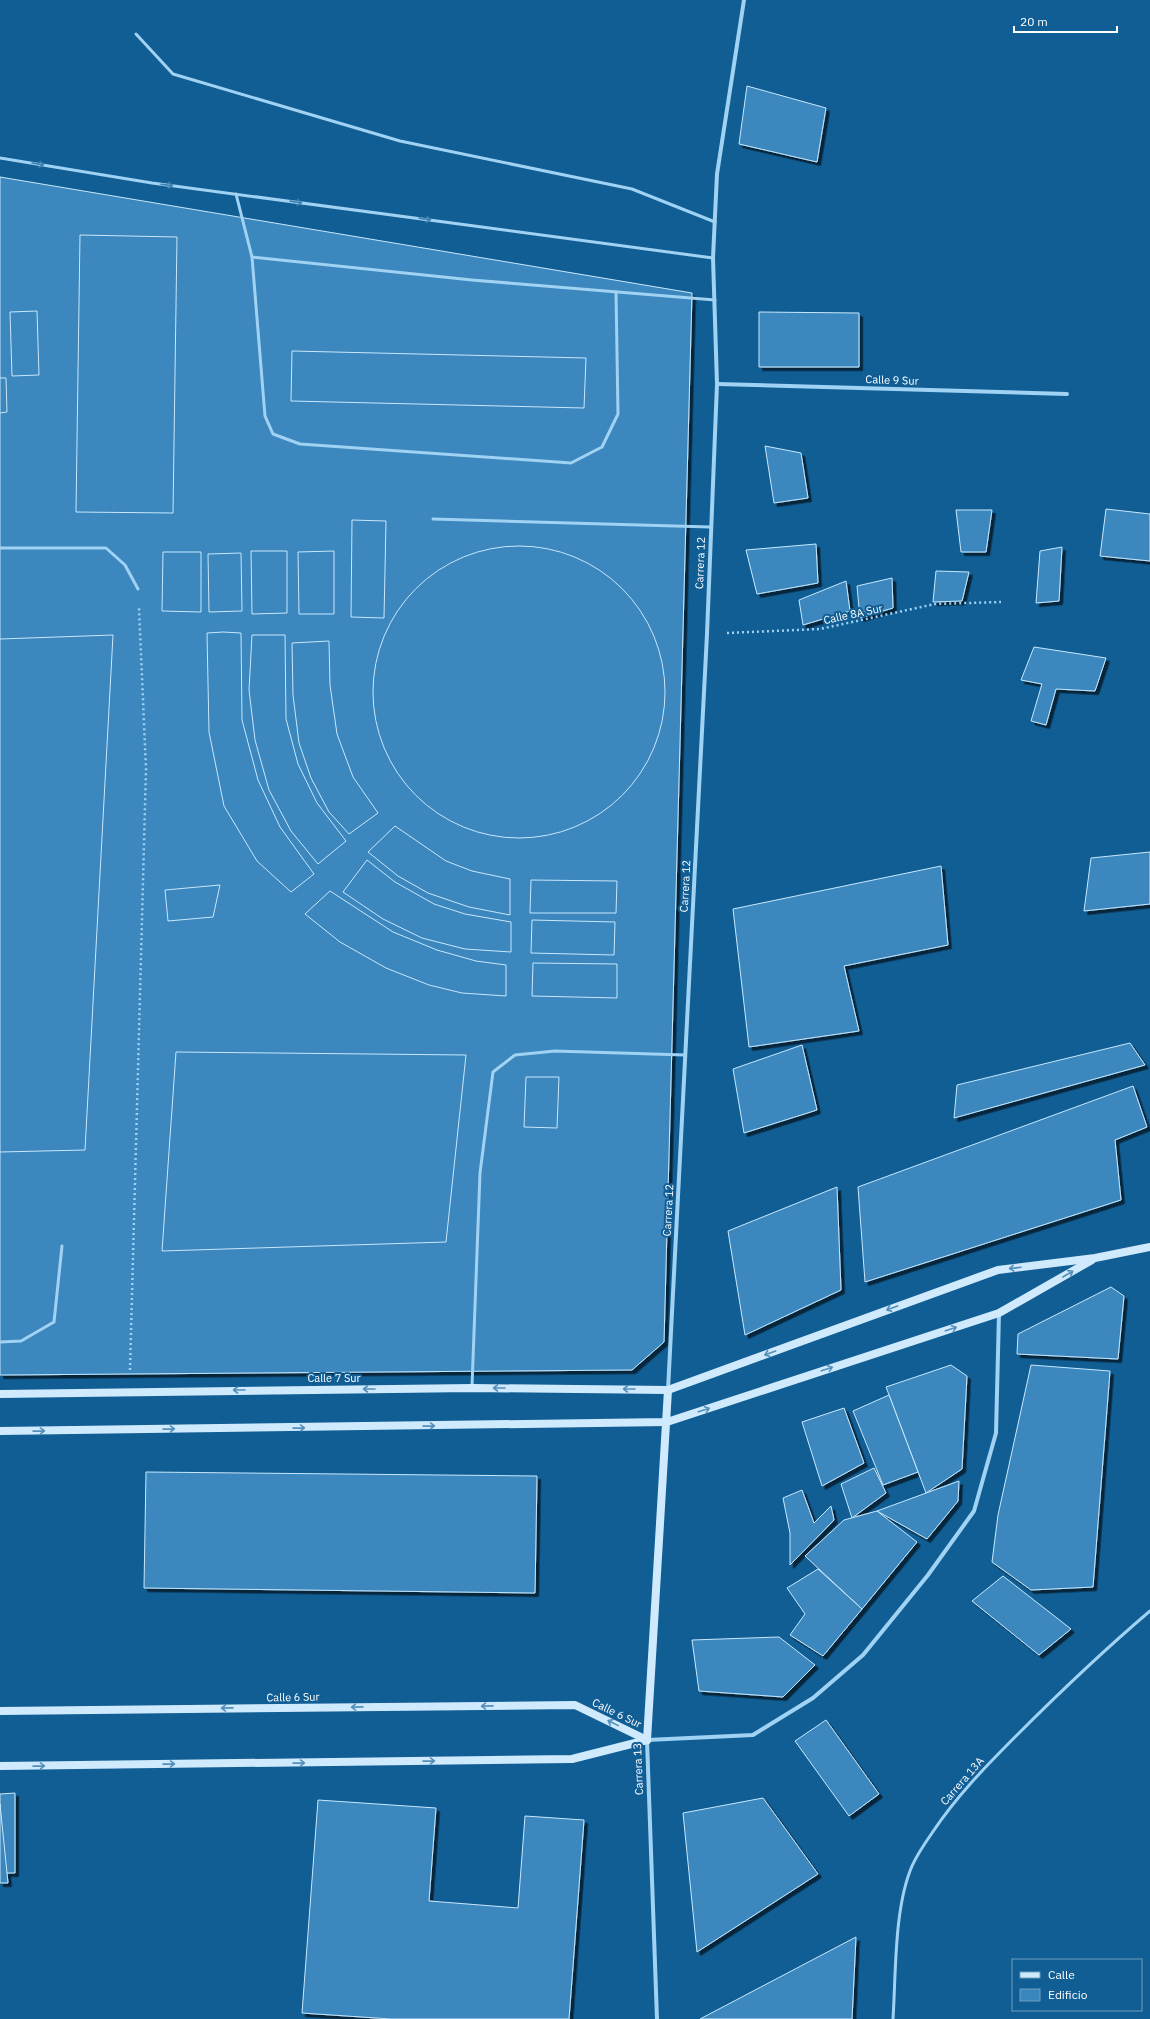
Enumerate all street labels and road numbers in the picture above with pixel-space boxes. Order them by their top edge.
street label: Calle 9 Sur [865,372,919,388]
street label: Carrera 12 [692,537,708,589]
street label: Calle 8A Sur [822,601,884,627]
street label: Carrera 12 [677,859,693,913]
street label: Carrera 12 [660,1183,676,1237]
street label: Calle 7 Sur [307,1371,361,1385]
street label: Calle 6 Sur [266,1690,320,1704]
street label: Calle 6 Sur [590,1695,644,1731]
street label: Carrera 13 [630,1743,646,1795]
street label: Carrera 13A [937,1754,987,1808]

